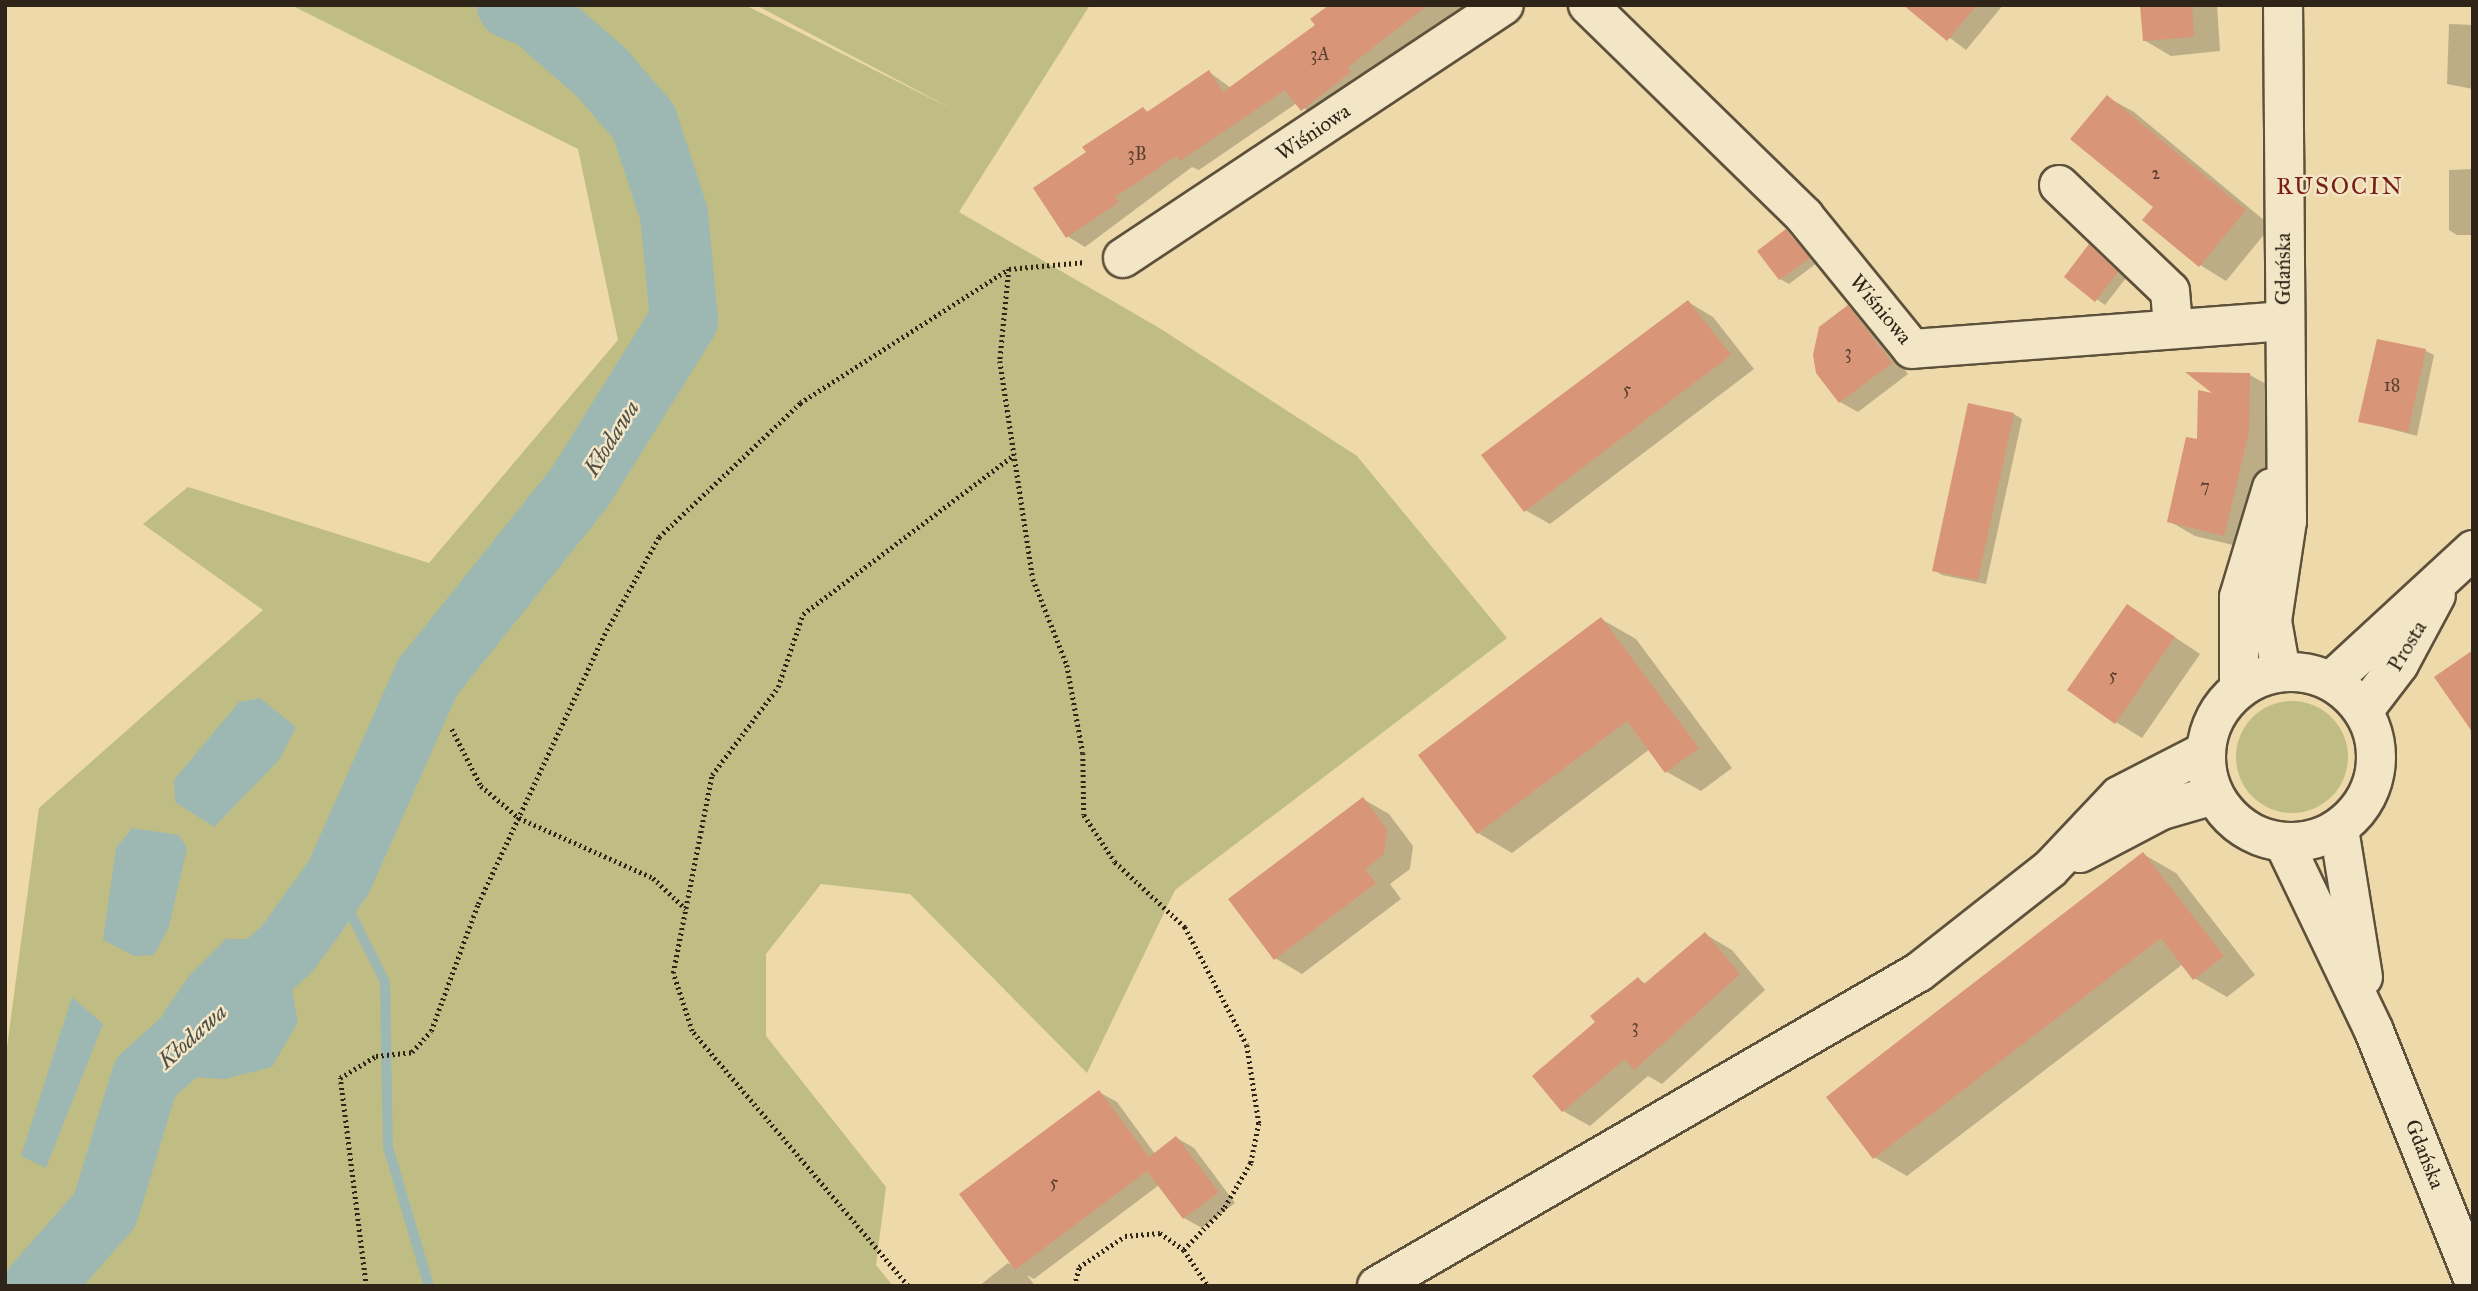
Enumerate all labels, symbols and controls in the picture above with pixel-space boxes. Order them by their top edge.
house number: 3A [1310,43,1330,65]
street label: Wiśniowa [1271,98,1355,166]
house number: 3B [1127,143,1147,165]
house number: 2 [2152,162,2160,184]
district label: RUSOCIN [2277,173,2403,201]
street label: Gdańska [2270,233,2296,305]
street label: Wiśniowa [1844,269,1918,349]
house number: 3 [1844,341,1852,363]
house number: 18 [2384,374,2400,396]
house number: 5 [1623,378,1631,400]
water label: Kłodawa [577,395,645,481]
house number: 7 [2200,475,2210,497]
street label: Prosta [2382,616,2432,676]
house number: 5 [2109,664,2117,686]
water label: Kłodawa [152,998,232,1074]
house number: 3 [1631,1015,1639,1037]
street label: Gdańska [2400,1116,2450,1192]
house number: 5 [1050,1171,1058,1193]

